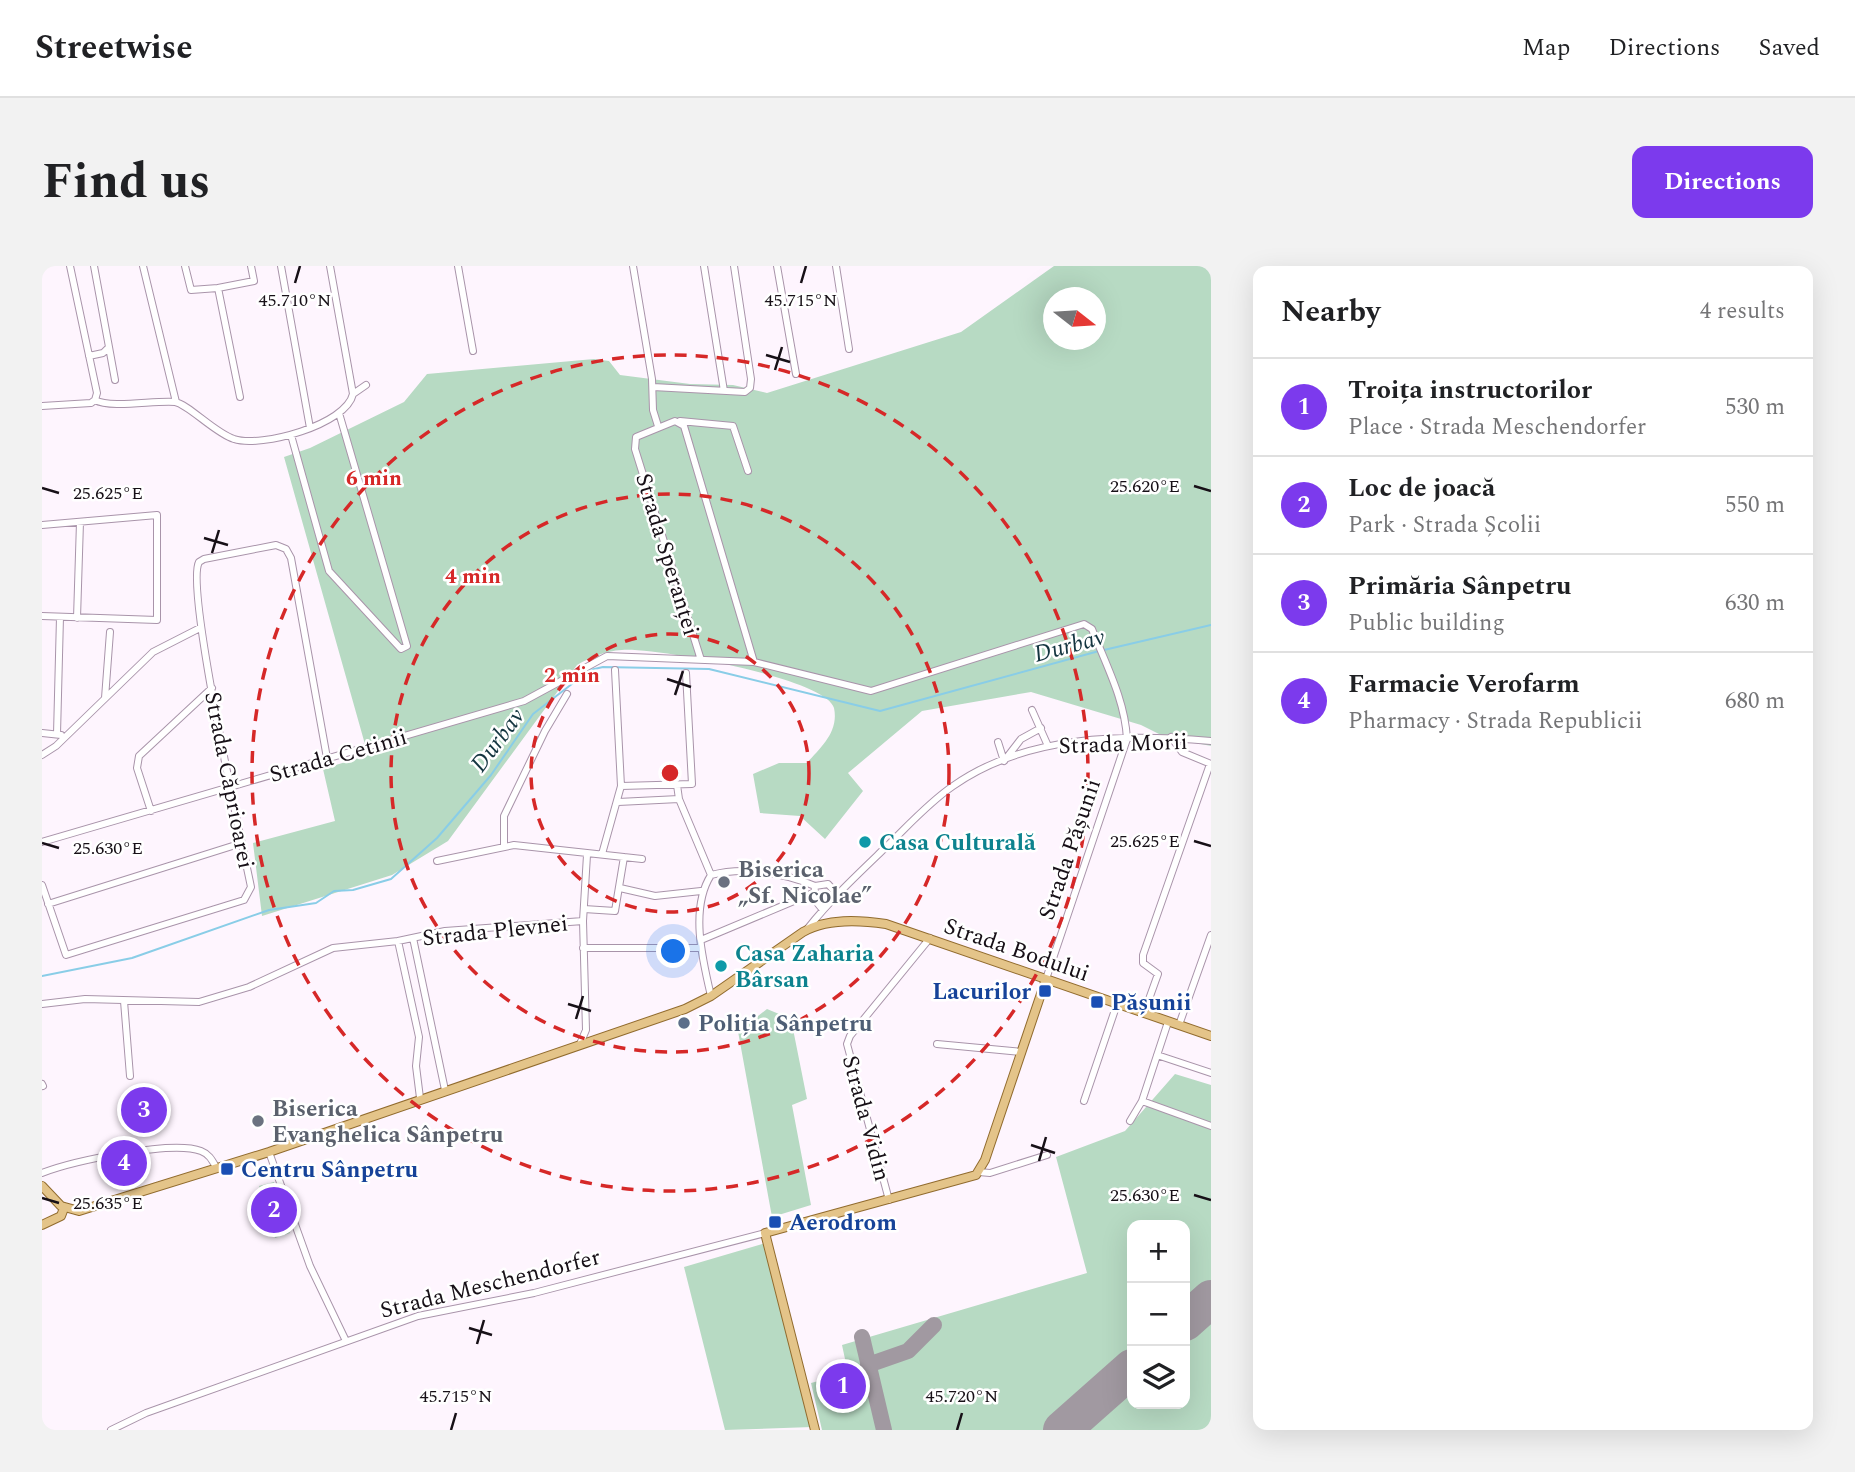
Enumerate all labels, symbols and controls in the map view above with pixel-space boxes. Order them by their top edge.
text: Streetwise [35,23,193,73]
text: Map [1522,30,1570,66]
text: Directions [1608,30,1720,66]
text: Saved [1758,30,1820,66]
text: Find us [42,145,210,220]
button: Directions [1632,146,1813,218]
text: 45.710°N [259,287,331,314]
text: 45.715°N [765,287,837,314]
north arrow [1043,287,1106,350]
text: Nearby [1281,289,1380,335]
text: 4 results [1700,294,1785,329]
text: Troița instructorilor [1348,370,1592,410]
text: 1 [1298,390,1310,425]
text: 530 m [1725,390,1785,425]
text: Place · Strada Meschendorfer [1348,410,1646,445]
text: 6 min [346,463,402,495]
text: Loc de joacă [1348,468,1495,508]
street label: Strada Speranței [625,469,708,640]
text: 25.620°E [1110,473,1180,500]
text: 25.625°E [73,480,143,507]
text: 2 [1298,488,1310,523]
text: 550 m [1725,488,1785,523]
text: Park · Strada Școlii [1348,508,1541,543]
text: 4 min [445,561,501,593]
text: Primăria Sânpetru [1348,566,1571,606]
text: 3 [1298,586,1310,621]
text: 630 m [1725,586,1785,621]
text: Public building [1348,606,1505,641]
water label: Durbav [1030,619,1109,673]
text: 2 min [544,660,600,692]
text: Farmacie Verofarm [1348,664,1580,704]
text: 4 [1298,684,1310,719]
text: 680 m [1725,684,1785,719]
street label: Strada Căprioarei [194,689,263,872]
water label: Durbav [462,701,534,780]
text: Pharmacy · Strada Republicii [1348,704,1642,739]
street label: Strada Cetinii [265,720,412,793]
street label: Strada Morii [1058,725,1188,764]
centre of rings [658,761,682,785]
street label: Strada Pășunii [1030,774,1111,925]
place label: Casa Culturală [879,826,1036,861]
text: 25.625°E [1110,828,1180,855]
marker: Casa Culturală [857,834,873,850]
text: 25.630°E [73,835,143,862]
place label: Biserica „Sf. Nicolae” [738,853,872,914]
marker: Biserica „Sf. Nicolae” [716,874,732,890]
street label: Strada Plevnei [420,906,570,957]
street label: Strada Bodului [939,909,1094,992]
your location [656,934,690,968]
place label: Casa Zaharia Bârsan [735,937,874,998]
marker: Casa Zaharia Bârsan [713,958,729,974]
place label: Lacurilor [932,975,1031,1010]
marker: Lacurilor [1037,983,1053,999]
place label: Pășunii [1111,986,1191,1021]
marker: Pășunii [1089,994,1105,1010]
place label: Poliția Sânpetru [698,1007,873,1042]
marker: Poliția Sânpetru [676,1015,692,1031]
street label: Strada Vidin [832,1052,899,1185]
pin: 3 [121,1084,167,1136]
place label: Biserica Evanghelica Sânpetru [272,1092,504,1153]
marker: Biserica Evanghelica Sânpetru [250,1113,266,1129]
pin: 4 [101,1137,147,1189]
place label: Centru Sânpetru [241,1153,418,1188]
marker: Centru Sânpetru [219,1161,235,1177]
text: 25.630°E [1110,1182,1180,1209]
pin: 2 [251,1184,297,1236]
text: 25.635°E [73,1190,143,1217]
place label: Aerodrom [789,1206,897,1241]
marker: Aerodrom [767,1214,783,1230]
map controls [1127,1220,1190,1409]
button: + [1127,1220,1190,1283]
street label: Strada Meschendorfer [376,1240,604,1329]
button: − [1127,1283,1190,1346]
button: layers [1127,1346,1190,1409]
pin: 1 [820,1360,866,1412]
text: 45.715°N [420,1383,492,1410]
text: 45.720°N [926,1383,998,1410]

